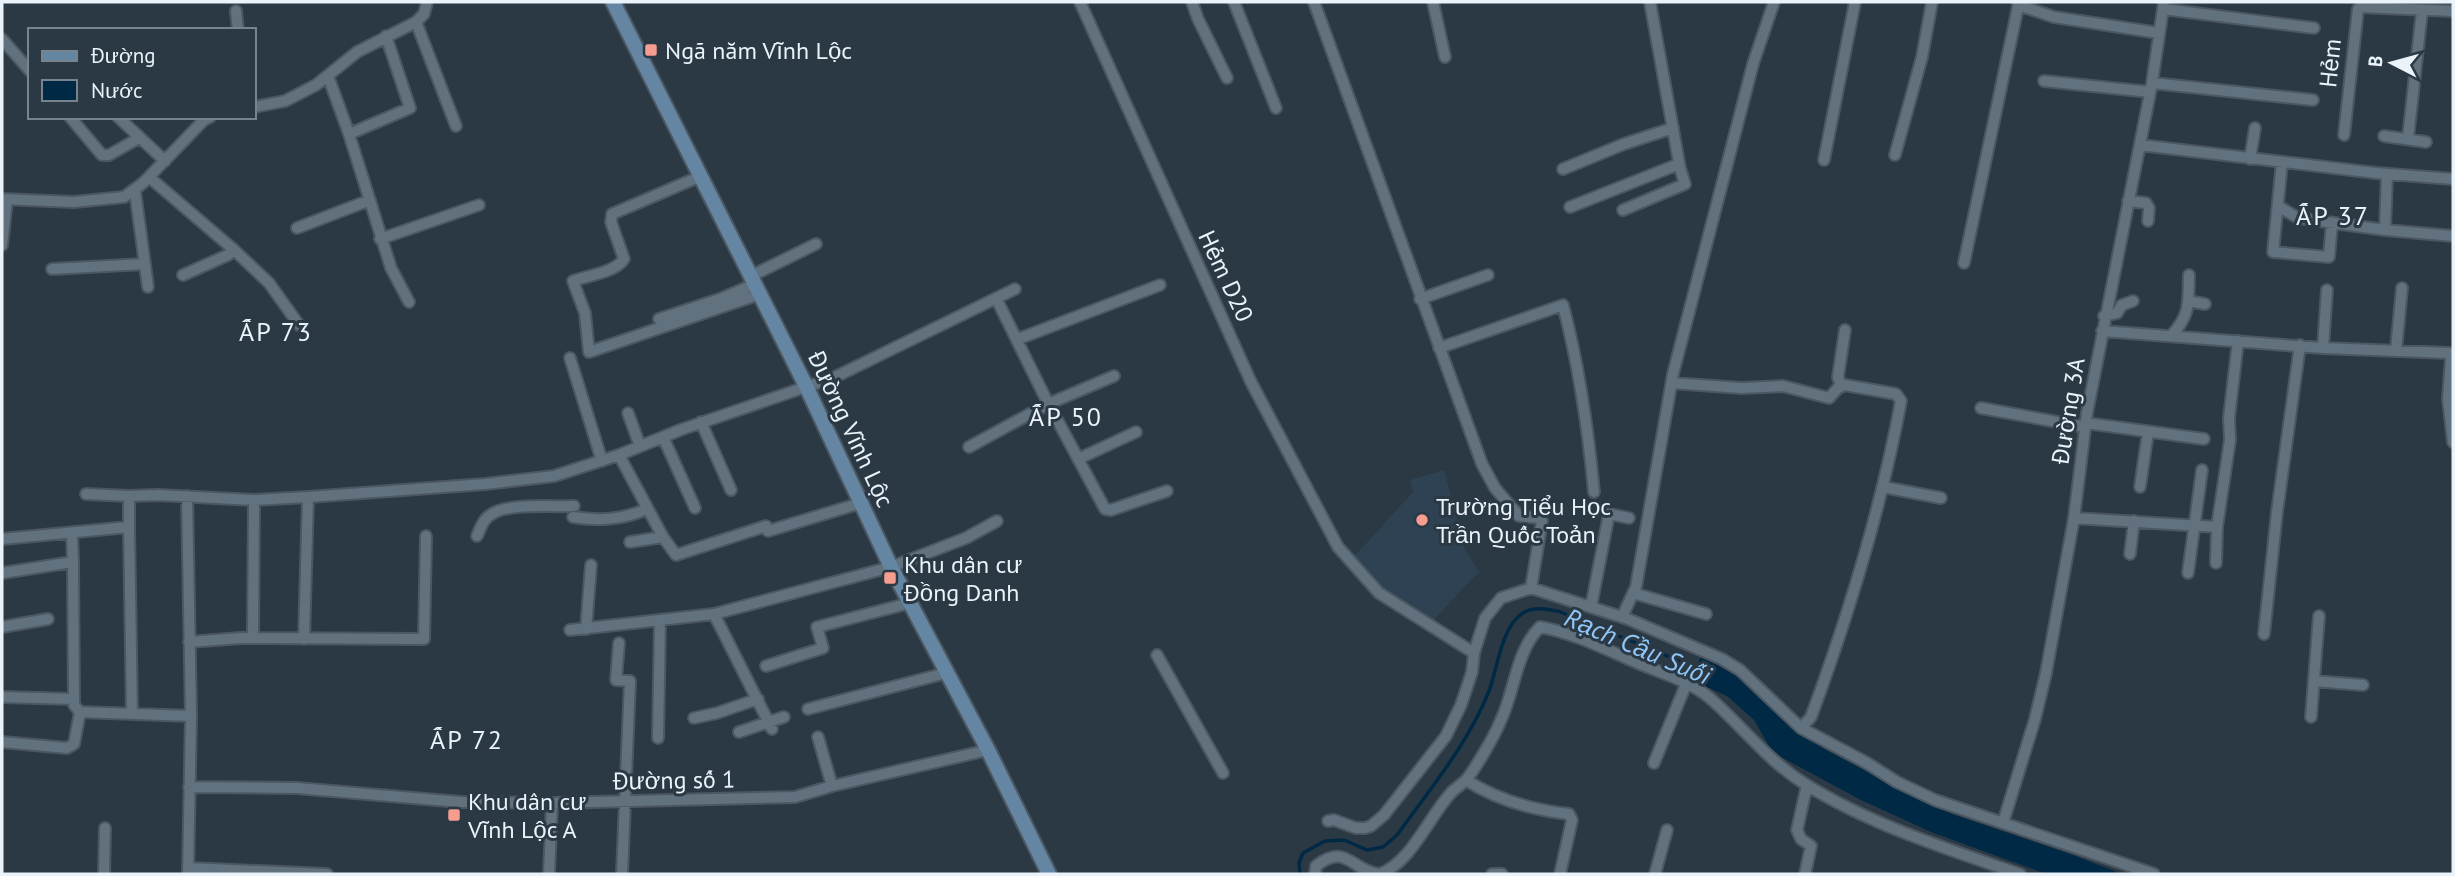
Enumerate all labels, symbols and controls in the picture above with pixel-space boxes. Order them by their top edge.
legend [28,28,256,119]
north arrow [2357,28,2427,98]
place label: Ngã năm Vĩnh Lộc [665,35,852,66]
street label: Hẻm [2312,37,2348,89]
text: Đường [90,42,155,69]
marker: Ngã năm Vĩnh Lộc [643,42,659,58]
text: B [2363,54,2388,68]
text: Nước [91,77,142,104]
district label: ẤP 37 [2296,199,2370,232]
street label: Hẻm D20 [1191,225,1261,327]
district label: ẤP 73 [239,315,313,348]
street label: Đường Vĩnh Lộc [801,345,901,512]
street label: Đường 3A [2044,356,2092,467]
district label: ẤP 50 [1029,400,1103,433]
place label: Trường Tiểu Học Trần Quốc Toản [1436,491,1611,550]
marker: Trường Tiểu Học Trần Quốc Toản [1414,512,1430,528]
place label: Khu dân cư Đồng Danh [903,549,1022,608]
marker: Khu dân cư Đồng Danh [882,570,898,586]
water label: Rạch Cầu Suối [1560,600,1717,692]
district label: ẤP 72 [430,723,504,756]
street label: Đường số 1 [611,763,736,797]
place label: Khu dân cư Vĩnh Lộc A [467,786,586,845]
marker: Khu dân cư Vĩnh Lộc A [446,807,462,823]

